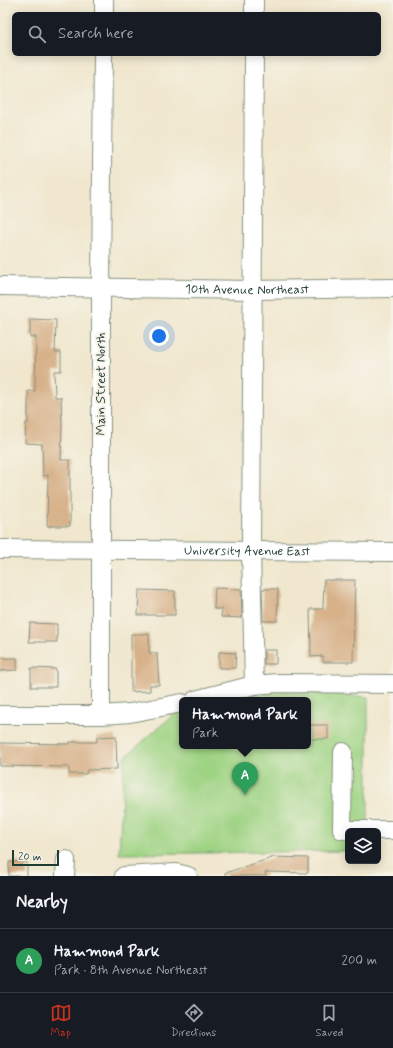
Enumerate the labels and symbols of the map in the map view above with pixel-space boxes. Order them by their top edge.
street label: 10th Avenue Northeast [185,280,309,299]
your location [149,326,169,346]
street label: Main Street North [93,332,110,435]
street label: University Avenue East [184,542,310,560]
pin: A [232,762,258,795]
scale bar [12,848,59,867]

